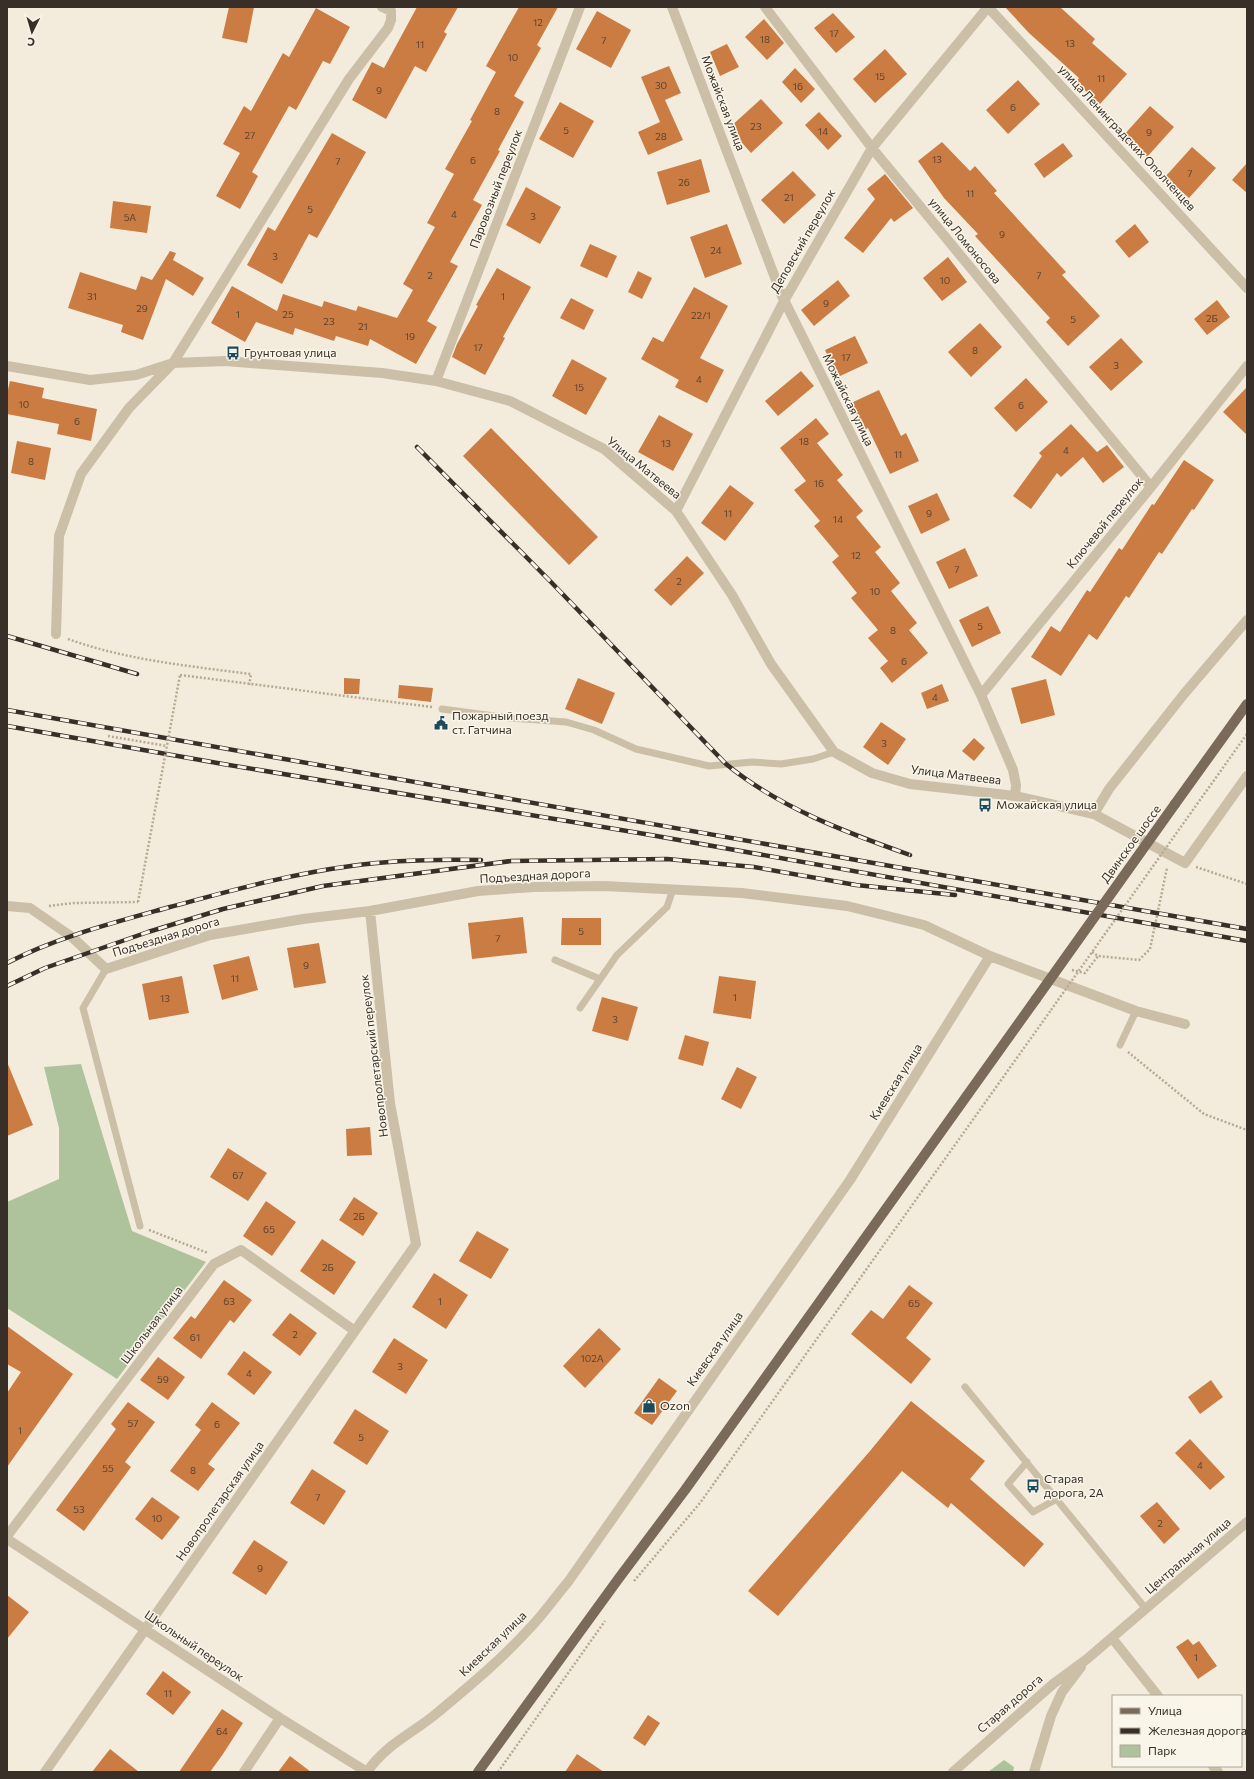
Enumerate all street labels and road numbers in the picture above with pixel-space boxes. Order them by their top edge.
street label: Можайская улица [699,53,749,152]
street label: улица Ленинградских Ополченцев [1056,61,1199,213]
street label: Паровозный переулок [466,127,524,250]
street label: Деповский переулок [767,186,838,295]
street label: улица Ломоносова [927,195,1005,286]
street label: Можайская улица [820,351,877,448]
street label: Улица Матвеева [605,433,684,501]
street label: Ключевой переулок [1063,474,1146,571]
street label: Улица Матвеева [910,762,1002,787]
street label: Двинское шоссе [1097,802,1163,885]
street label: Подъездная дорога [479,865,591,885]
street label: Подъездная дорога [111,913,221,959]
street label: Новопролетарский переулок [356,973,390,1138]
street label: Киевская улица [866,1041,924,1122]
street label: Школьная улица [118,1283,185,1366]
street label: Киевская улица [683,1309,745,1388]
street label: Новопролетарская улица [172,1438,266,1563]
street label: Центральная улица [1142,1514,1233,1596]
street label: Школьный переулок [142,1607,247,1684]
street label: Киевская улица [456,1608,529,1679]
street label: Старая дорога [974,1671,1045,1735]

